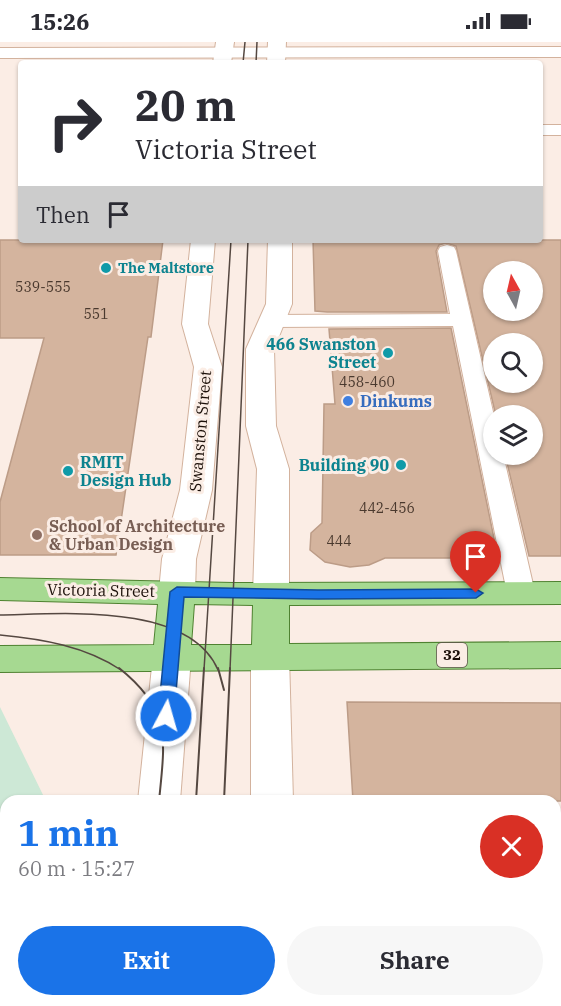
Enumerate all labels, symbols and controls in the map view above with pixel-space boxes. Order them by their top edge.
text: 15:26 [30,7,89,36]
text: 20 m [135,78,236,133]
icon: right [36,84,114,162]
text: Victoria Street [135,131,317,166]
icon: arrive [102,198,135,231]
text: Then [36,200,90,229]
place label: The Maltstore [118,259,214,277]
marker: The Maltstore [99,261,113,275]
north arrow [483,261,543,321]
map controls [483,261,543,465]
house number: 539-555 [15,278,71,296]
house number: 551 [83,305,109,323]
button: search [483,333,543,393]
place label: 466 Swanston Street [266,334,376,372]
marker: 466 Swanston Street [381,346,395,360]
street label: Swanston Street [185,369,215,493]
house number: 458-460 [339,373,395,391]
place label: Dinkums [360,391,432,411]
marker: Dinkums [341,394,355,408]
button: layers [483,405,543,465]
place label: RMIT Design Hub [80,452,172,490]
place label: Building 90 [299,455,389,475]
marker: Building 90 [394,458,408,472]
marker: RMIT Design Hub [61,464,75,478]
house number: 442-456 [359,499,415,517]
place label: School of Architecture & Urban Design [49,516,225,554]
marker: School of Architecture & Urban Design [30,528,44,542]
pin [450,531,501,593]
house number: 444 [326,532,352,550]
icon: arrive [459,540,492,573]
street label: Victoria Street [47,579,155,601]
road number: 32 [437,643,467,667]
position arrow [134,684,198,748]
text: 1 min [18,809,119,856]
button: close [480,815,543,878]
text: 60 m · 15:27 [18,855,135,882]
button: Exit [18,926,275,995]
button: Share [287,926,543,995]

